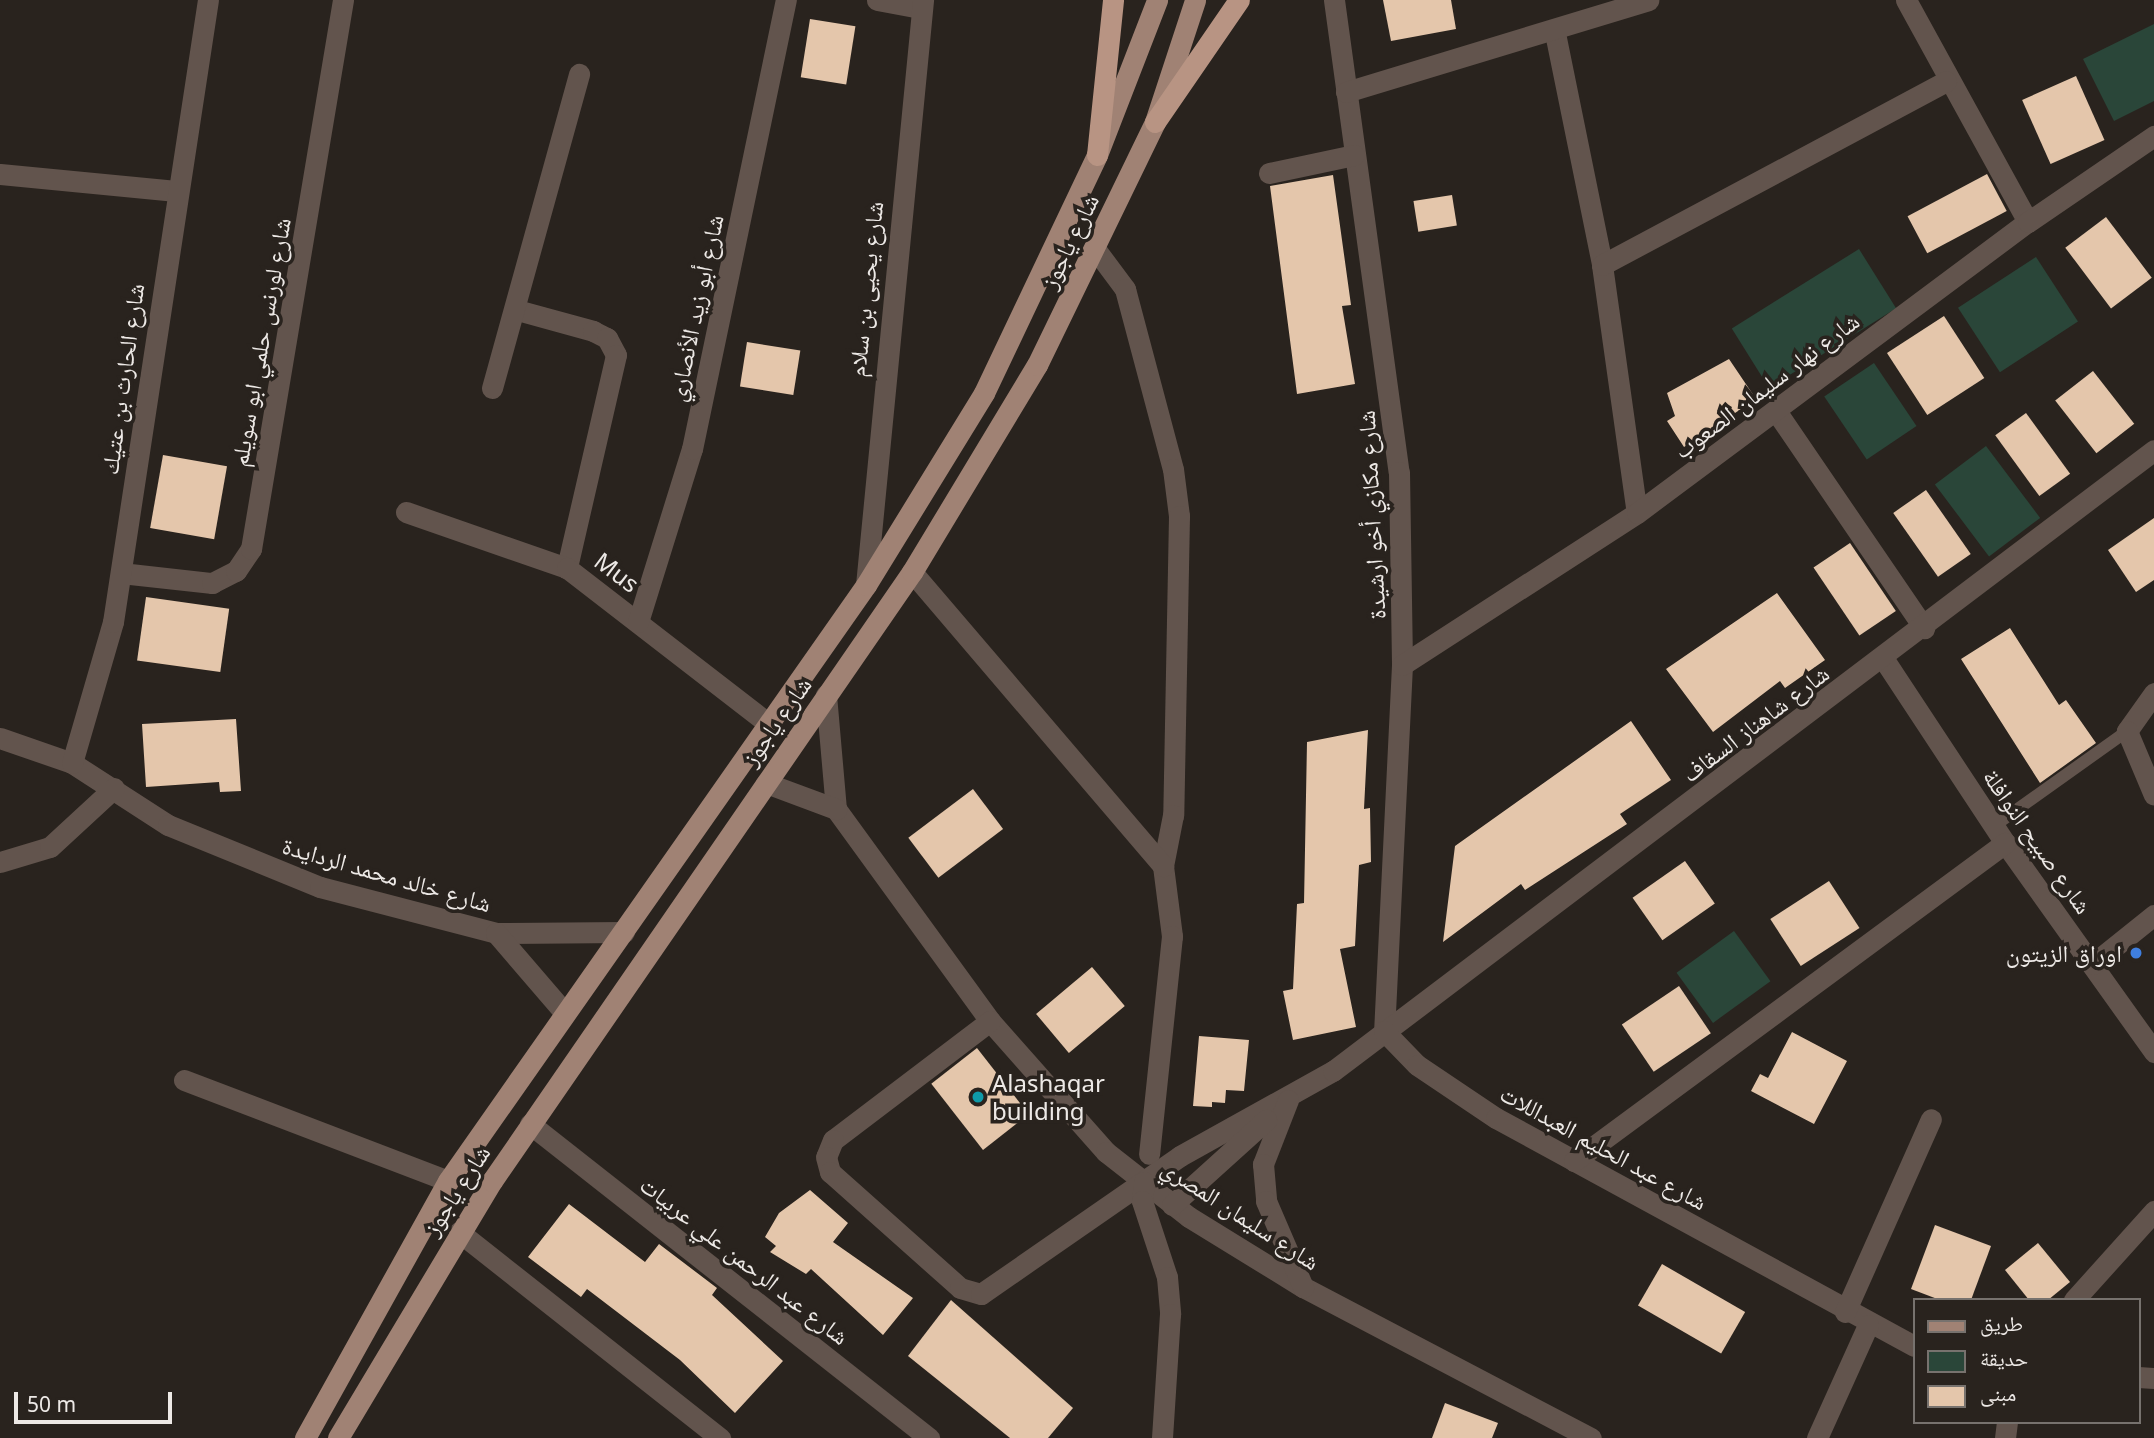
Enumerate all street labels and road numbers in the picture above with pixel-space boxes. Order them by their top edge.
street label: شارع ياجوز [1034,189,1104,293]
street label: شارع يحيى بن سلام [841,200,889,378]
street label: شارع أبو زيد الأنصاري [661,212,729,404]
street label: شارع لورنس حلمي ابو سويلم [224,215,296,469]
street label: شارع الحارث بن عتيك [94,282,150,476]
street label: شارع نهار سليمان الصعوب [1668,306,1864,464]
street label: شارع مكازي أخو ارشيدة [1351,410,1391,620]
street label: Mus [589,546,645,598]
street label: شارع شاهناز السقاف [1676,658,1834,788]
street label: شارع ياجوز [735,671,817,771]
street label: شارع صبيح النوافلة [1977,763,2099,919]
street label: شارع خالد محمد الردايدة [279,830,495,918]
street label: شارع عبد الحليم العبداللات [1496,1078,1712,1216]
street label: شارع ياجوز [416,1139,496,1241]
street label: شارع سليمان المصري [1157,1152,1325,1276]
street label: شارع عبد الرحمن علي عربيات [635,1170,855,1350]

